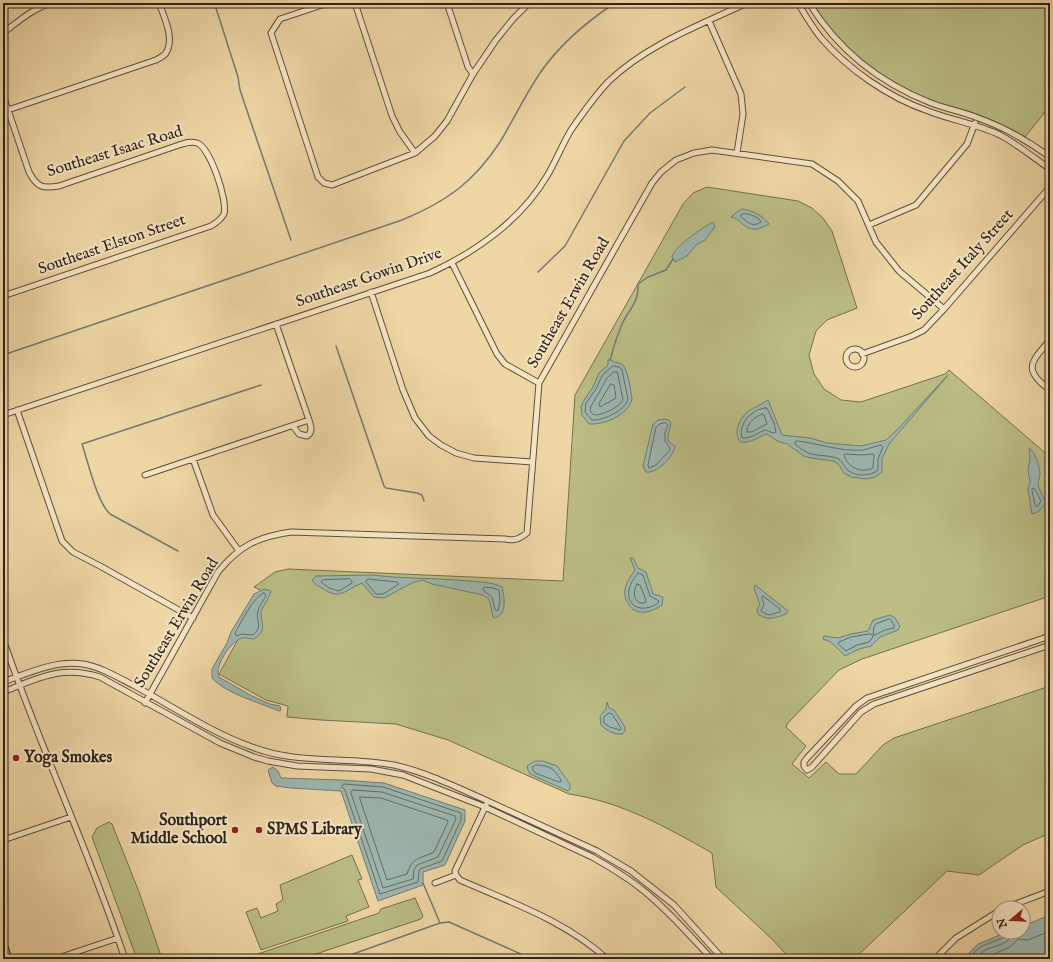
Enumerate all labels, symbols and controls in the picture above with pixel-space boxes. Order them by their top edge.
street label: Southeast Isaac Road [45,122,186,182]
street label: Southeast Italy Street [908,205,1018,325]
street label: Southeast Elston Street [36,210,189,280]
street label: Southeast Erwin Road [523,234,615,372]
street label: Southeast Gowin Drive [293,244,445,312]
street label: Southeast Erwin Road [130,554,224,692]
place label: Yoga Smokes [24,748,112,768]
marker: Yoga Smokes [11,753,21,763]
place label: Southport Middle School [130,811,228,849]
place label: SPMS Library [267,820,363,840]
marker: Southport Middle School [230,825,240,835]
marker: SPMS Library [254,825,264,835]
north arrow [991,900,1031,940]
text: N [994,916,1011,931]

